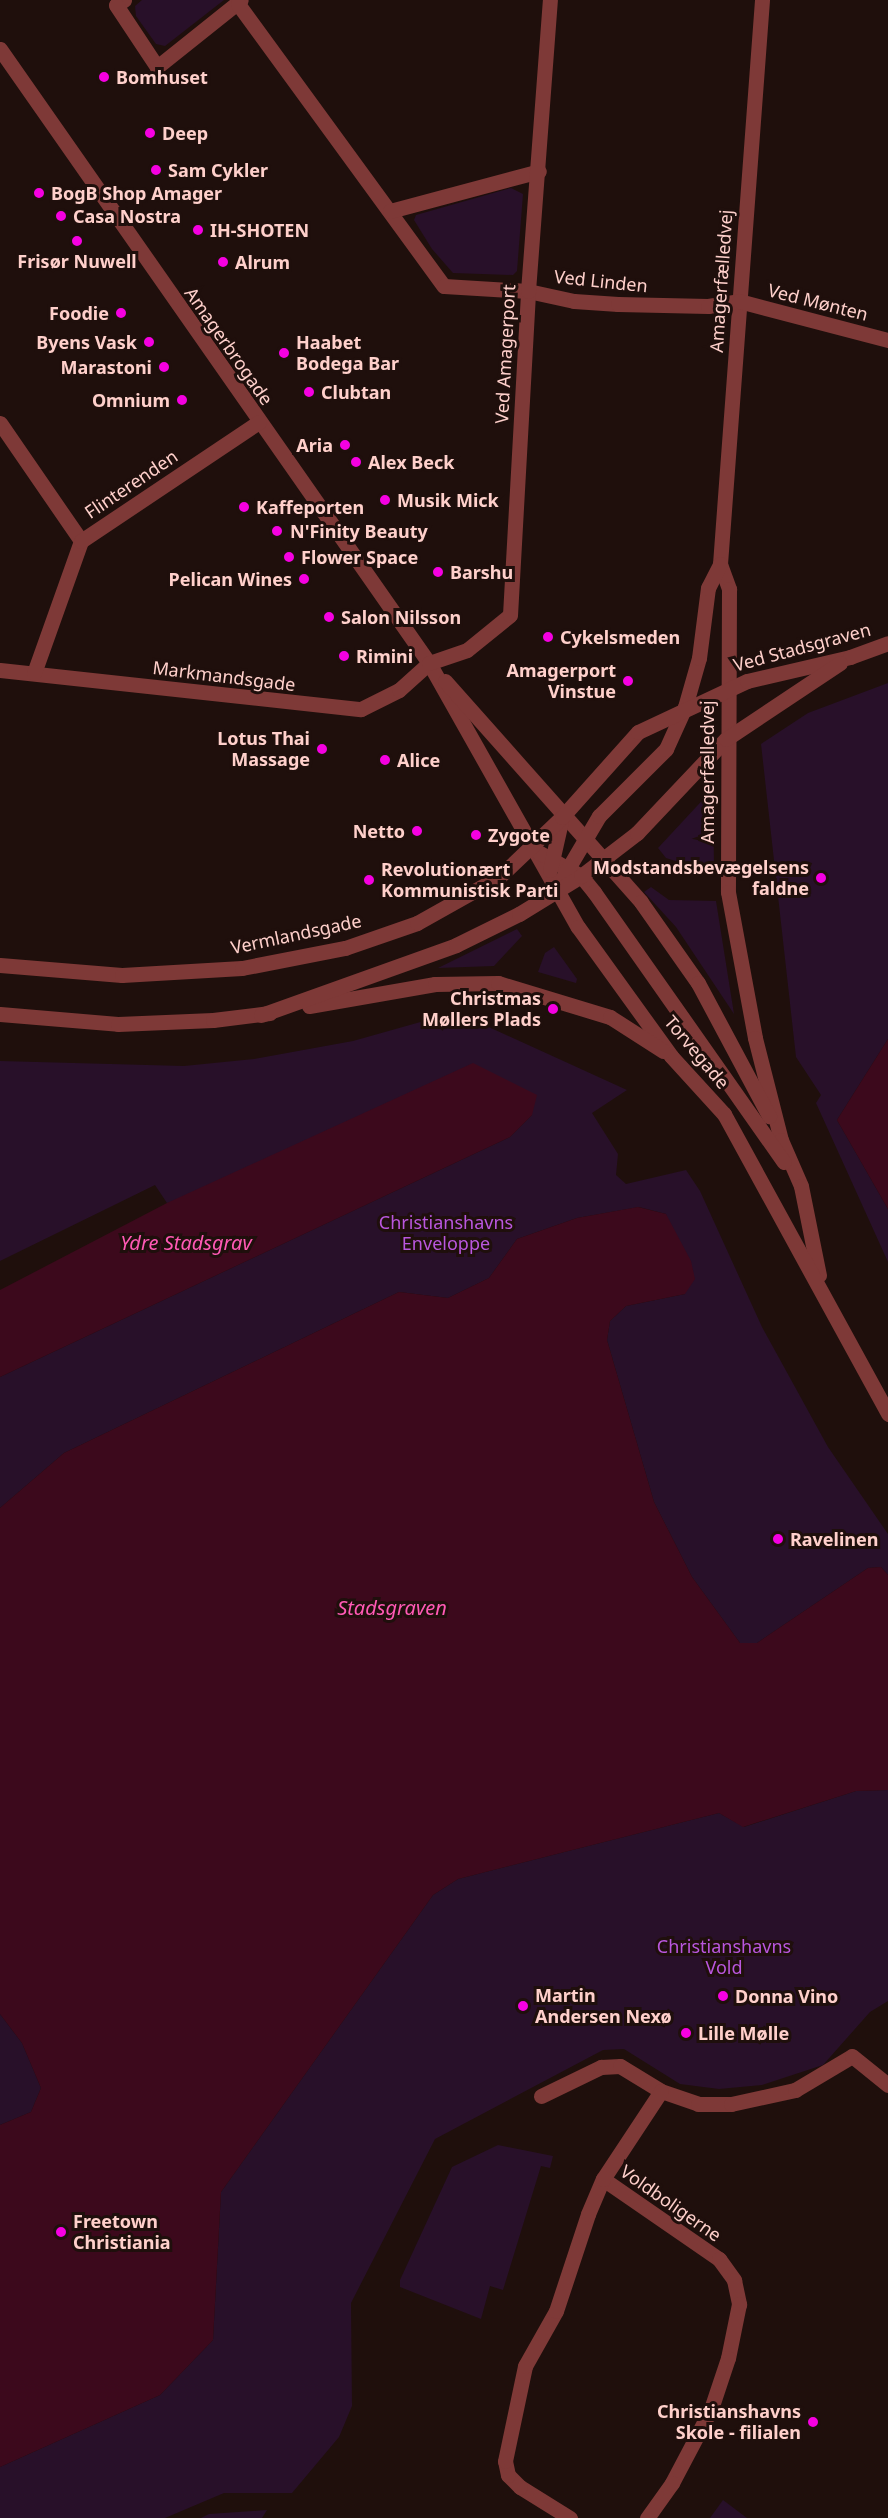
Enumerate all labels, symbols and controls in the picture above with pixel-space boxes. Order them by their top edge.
place label: Bomhuset [116,66,208,88]
marker: Bomhuset [97,70,111,84]
place label: Deep [162,122,208,144]
marker: Deep [143,126,157,140]
place label: Sam Cykler [168,159,268,181]
marker: Sam Cykler [149,163,163,177]
place label: BogB Shop Amager [51,182,222,204]
marker: BogB Shop Amager [32,186,46,200]
place label: Casa Nostra [73,205,181,227]
marker: Casa Nostra [54,209,68,223]
street label: Amagerfælledvej [705,209,737,353]
place label: IH-SHOTEN [210,219,309,241]
marker: IH-SHOTEN [191,223,205,237]
marker: Frisør Nuwell [70,234,84,248]
place label: Frisør Nuwell [17,250,137,272]
place label: Alrum [235,251,290,273]
marker: Alrum [216,255,230,269]
street label: Ved Linden [553,265,649,297]
street label: Ved Mønten [766,279,870,325]
street label: Amagerbrogade [180,283,278,409]
street label: Ved Amagerport [491,284,519,424]
place label: Foodie [49,302,109,324]
marker: Foodie [114,306,128,320]
place label: Byens Vask [36,331,137,353]
place label: Haabet Bodega Bar [296,332,399,374]
marker: Byens Vask [142,335,156,349]
marker: Haabet Bodega Bar [277,346,291,360]
place label: Marastoni [61,356,152,378]
marker: Marastoni [157,360,171,374]
place label: Clubtan [321,381,391,403]
marker: Clubtan [302,385,316,399]
place label: Omnium [92,389,170,411]
marker: Omnium [175,393,189,407]
place label: Aria [296,434,333,456]
marker: Aria [338,438,352,452]
street label: Flinterenden [81,445,181,523]
place label: Alex Beck [368,451,454,473]
marker: Alex Beck [349,455,363,469]
place label: Musik Mick [397,489,499,511]
marker: Musik Mick [378,493,392,507]
place label: Kaffeporten [256,496,364,518]
marker: Kaffeporten [237,500,251,514]
place label: N'Finity Beauty [290,520,428,542]
marker: N'Finity Beauty [268,522,286,540]
place label: Flower Space [301,546,418,568]
marker: Flower Space [282,550,296,564]
place label: Barshu [450,561,513,583]
marker: Barshu [431,565,445,579]
place label: Pelican Wines [169,568,292,590]
marker: Pelican Wines [297,572,311,586]
place label: Salon Nilsson [341,606,461,628]
marker: Salon Nilsson [322,610,336,624]
street label: Ved Stadsgraven [731,618,873,676]
place label: Cykelsmeden [560,626,680,648]
marker: Cykelsmeden [541,630,555,644]
place label: Rimini [356,645,413,667]
marker: Rimini [337,649,351,663]
street label: Markmandsgade [151,657,297,695]
place label: Amagerport Vinstue [507,660,616,702]
marker: Amagerport Vinstue [621,674,635,688]
street label: Amagerfælledvej [696,700,718,844]
place label: Lotus Thai Massage [217,728,310,771]
marker: Lotus Thai Massage [315,742,329,756]
place label: Alice [397,749,440,771]
marker: Alice [378,753,392,767]
place label: Netto [353,820,405,842]
marker: Netto [410,824,424,838]
place label: Zygote [488,824,550,846]
marker: Zygote [469,828,483,842]
place label: Modstandsbevægelsens faldne [593,857,809,900]
place label: Revolutionært Kommunistisk Parti [381,859,558,902]
marker: Modstandsbevægelsens faldne [814,871,828,885]
marker: Revolutionært Kommunistisk Parti [362,873,376,887]
street label: Vermlandsgade [229,910,363,958]
place label: Christmas Møllers Plads [422,988,541,1030]
marker: Christmas Møllers Plads [546,1002,560,1016]
street label: Torvegade [660,1011,734,1093]
park label: Christianshavns Enveloppe [379,1212,513,1254]
water label: Ydre Stadsgrav [120,1230,252,1254]
place label: Ravelinen [790,1528,879,1550]
marker: Ravelinen [771,1532,785,1546]
water label: Stadsgraven [337,1595,447,1619]
park label: Christianshavns Vold [657,1936,791,1978]
place label: Martin Andersen Nexø [535,1985,672,2028]
place label: Donna Vino [735,1985,838,2007]
marker: Donna Vino [716,1989,730,2003]
marker: Martin Andersen Nexø [516,1999,530,2013]
place label: Lille Mølle [698,2022,789,2044]
marker: Lille Mølle [679,2026,693,2040]
street label: Voldboligerne [616,2160,726,2246]
place label: Freetown Christiania [73,2211,171,2254]
marker: Freetown Christiania [54,2225,68,2239]
place label: Christianshavns Skole - filialen [657,2401,801,2444]
marker: Christianshavns Skole - filialen [806,2415,820,2429]

